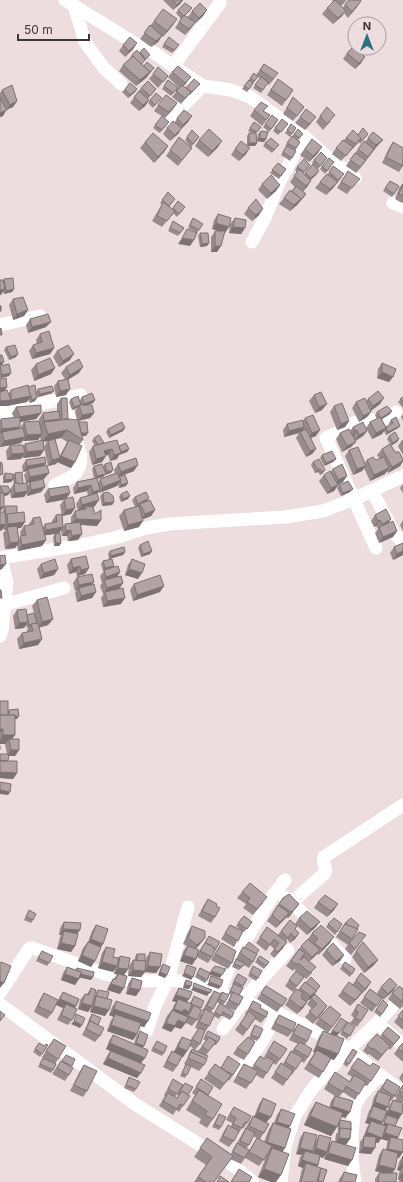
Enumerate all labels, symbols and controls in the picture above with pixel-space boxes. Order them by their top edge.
scale bar [18,16,89,42]
north arrow [347,16,387,56]
text: N [363,19,371,33]
text: 50 m [24,22,53,37]

